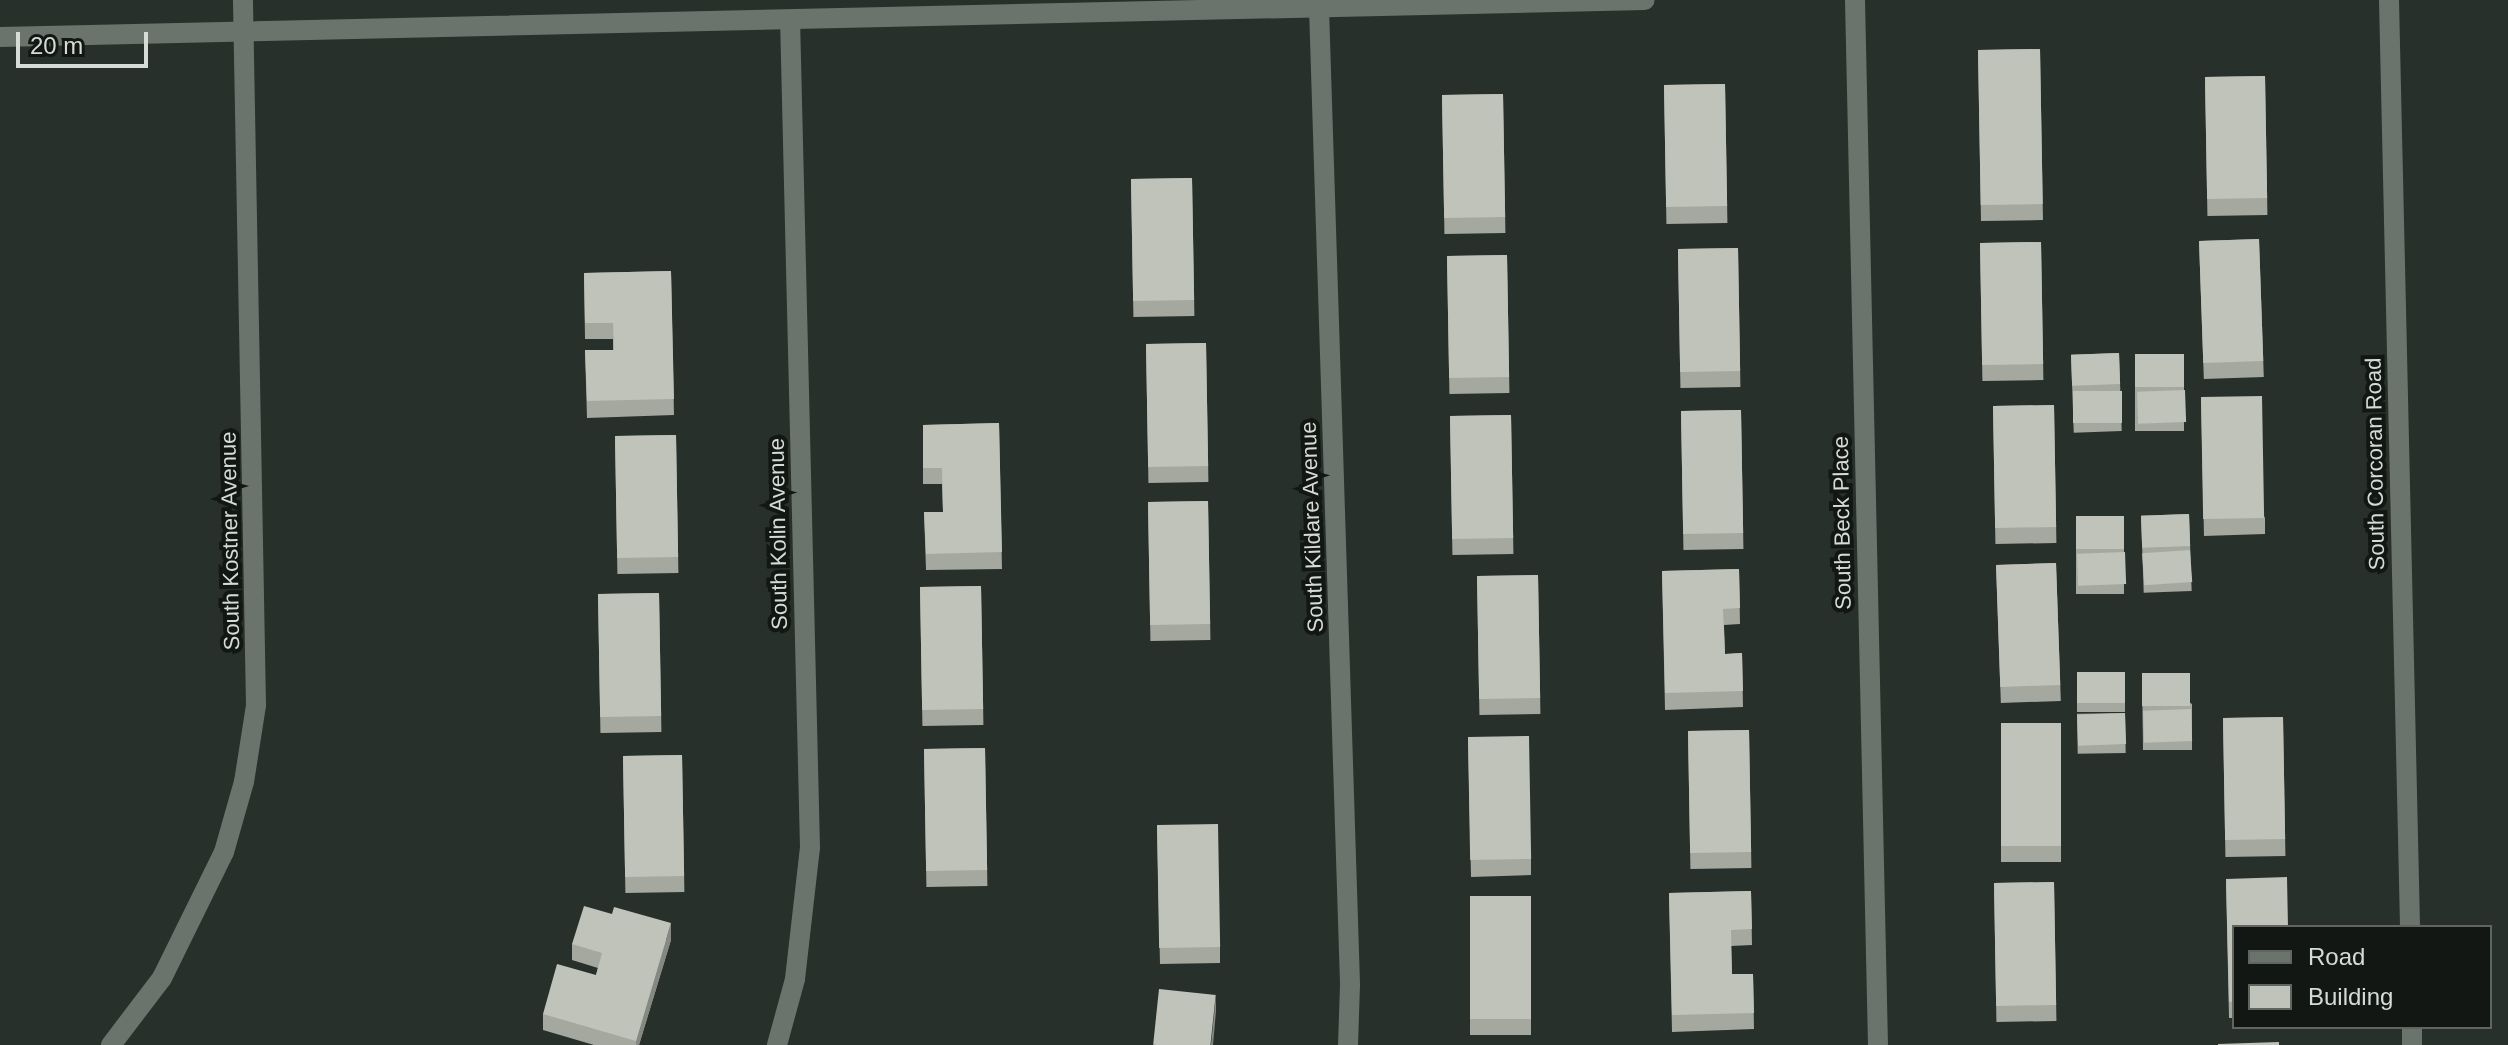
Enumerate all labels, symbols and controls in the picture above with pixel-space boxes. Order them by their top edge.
scale bar [20,16,152,66]
text: 20 m [30,32,83,59]
street label: South Corcoran Road [2360,357,2390,571]
street label: South Kildare Avenue [1295,420,1329,634]
street label: South Kostner Avenue [215,431,245,651]
street label: South Beck Place [1827,436,1857,610]
street label: South Kolin Avenue [763,437,793,631]
legend [2232,925,2492,1029]
text: Road [2308,943,2365,970]
text: Building [2308,983,2393,1010]

